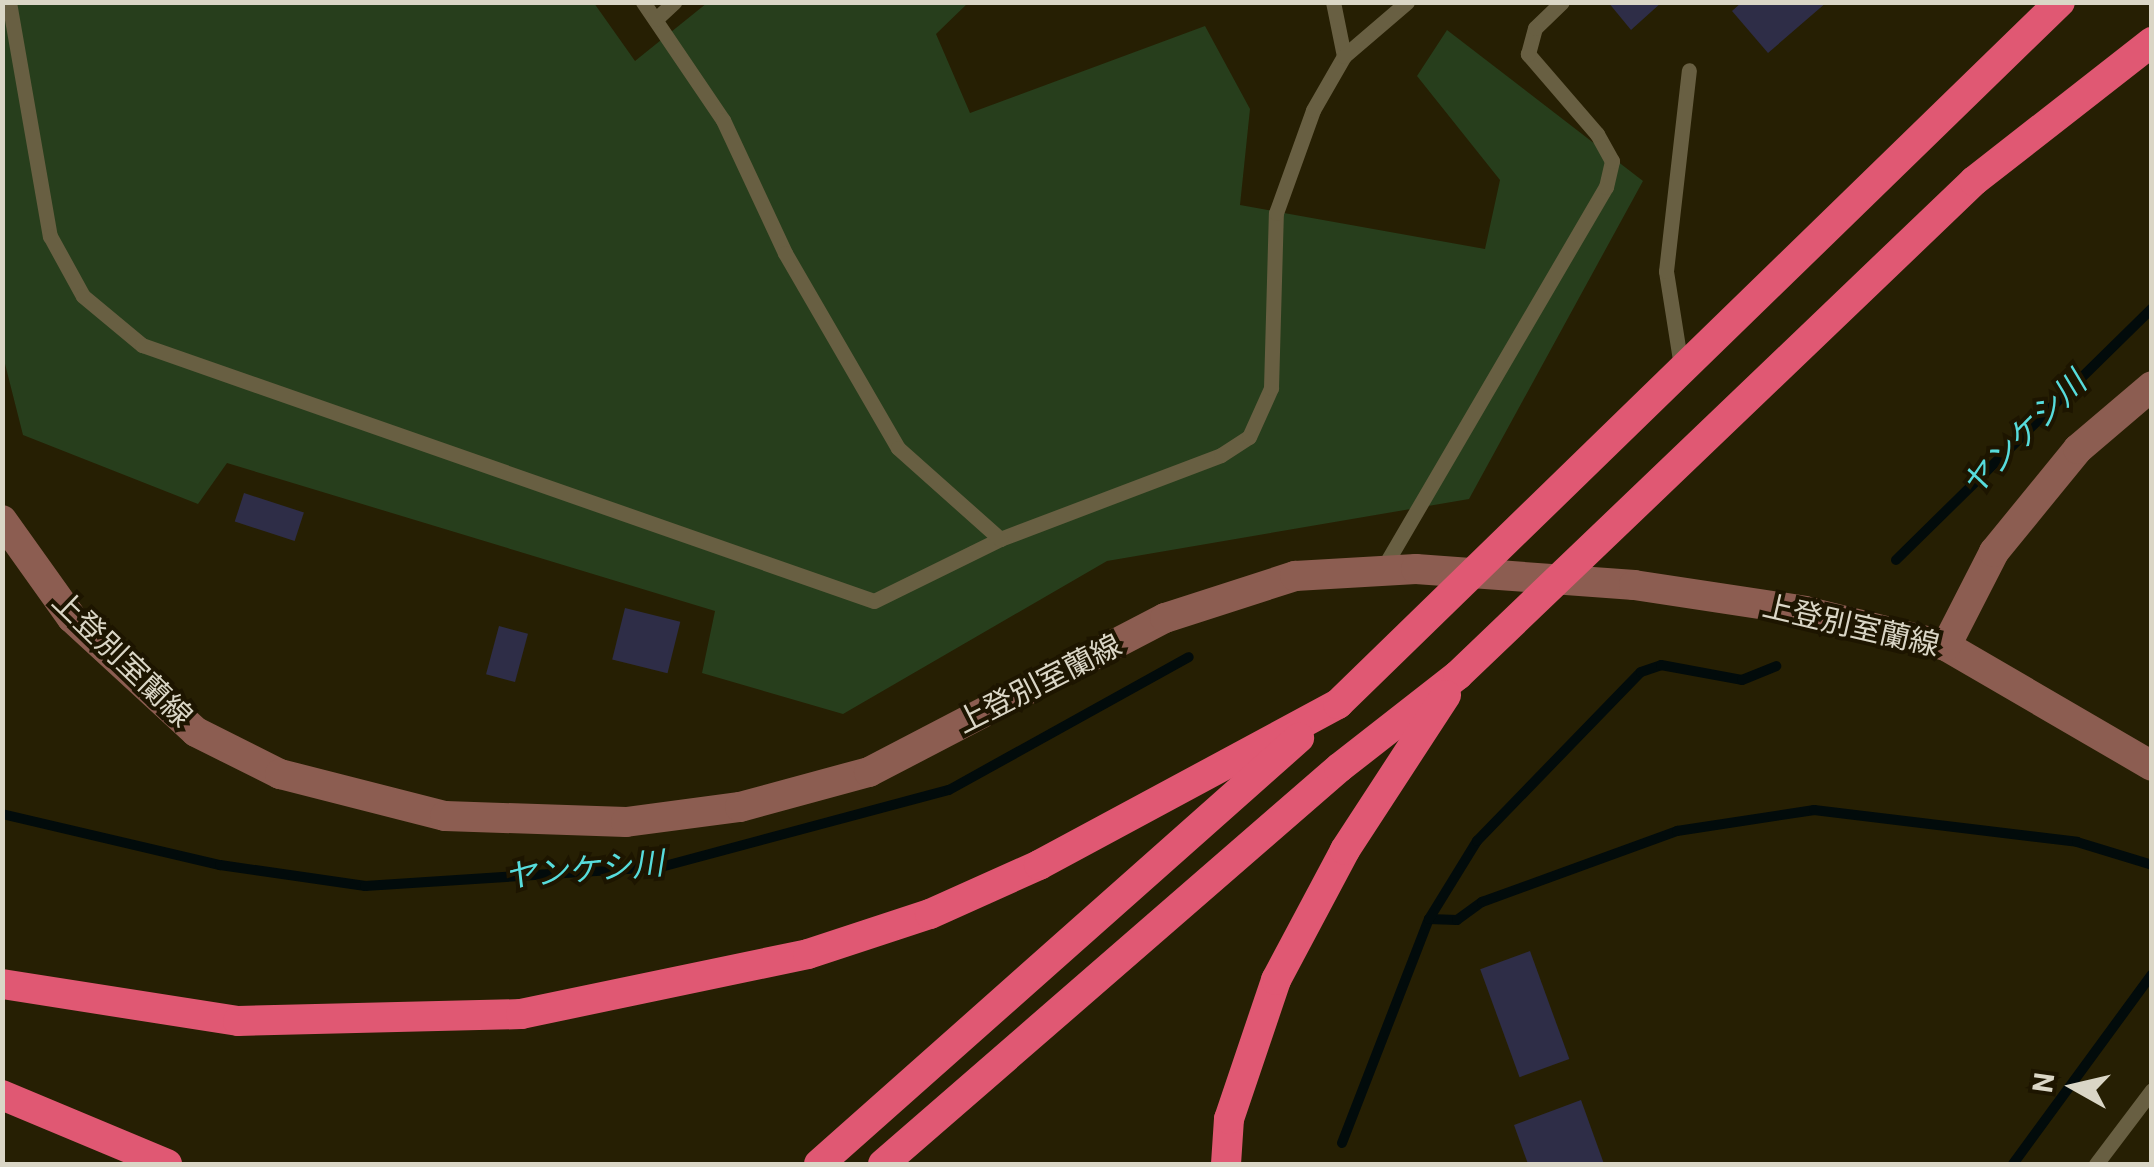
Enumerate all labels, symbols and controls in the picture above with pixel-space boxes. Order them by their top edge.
water label: ヤンケシ川 [1954,364,2094,504]
street label: 上登別室蘭線 [45,584,199,734]
street label: 上登別室蘭線 [1759,588,1943,664]
street label: 上登別室蘭線 [951,627,1127,741]
water label: ヤンケシ川 [503,844,665,896]
north arrow [2024,1037,2124,1137]
text: N [2026,1071,2062,1095]

